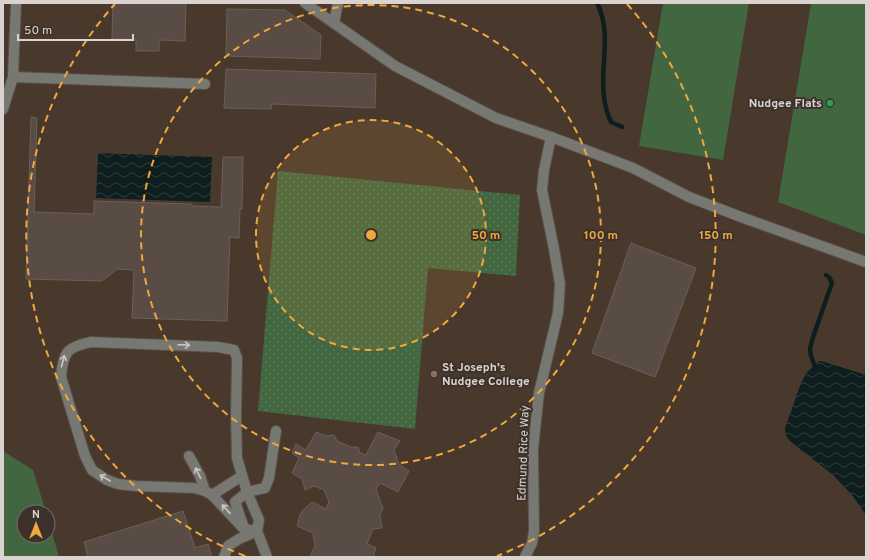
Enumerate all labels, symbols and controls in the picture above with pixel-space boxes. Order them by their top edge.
scale bar [18,16,133,42]
text: 50 m [24,23,52,39]
place label: Nudgee Flats [749,96,822,112]
marker: Nudgee Flats [825,98,835,108]
centre of rings [364,228,378,242]
text: 50 m [472,228,500,244]
text: 100 m [584,228,618,244]
text: 150 m [699,228,733,244]
one-way arrow [177,342,190,349]
one-way arrow [60,355,68,368]
place label: St Joseph's Nudgee College [442,360,530,390]
marker: St Joseph's Nudgee College [429,369,439,379]
street label: Edmund Rice Way [514,405,534,501]
one-way arrow [194,467,202,479]
one-way arrow [99,474,111,482]
north arrow [16,504,56,544]
one-way arrow [222,505,231,515]
text: N [32,508,40,522]

